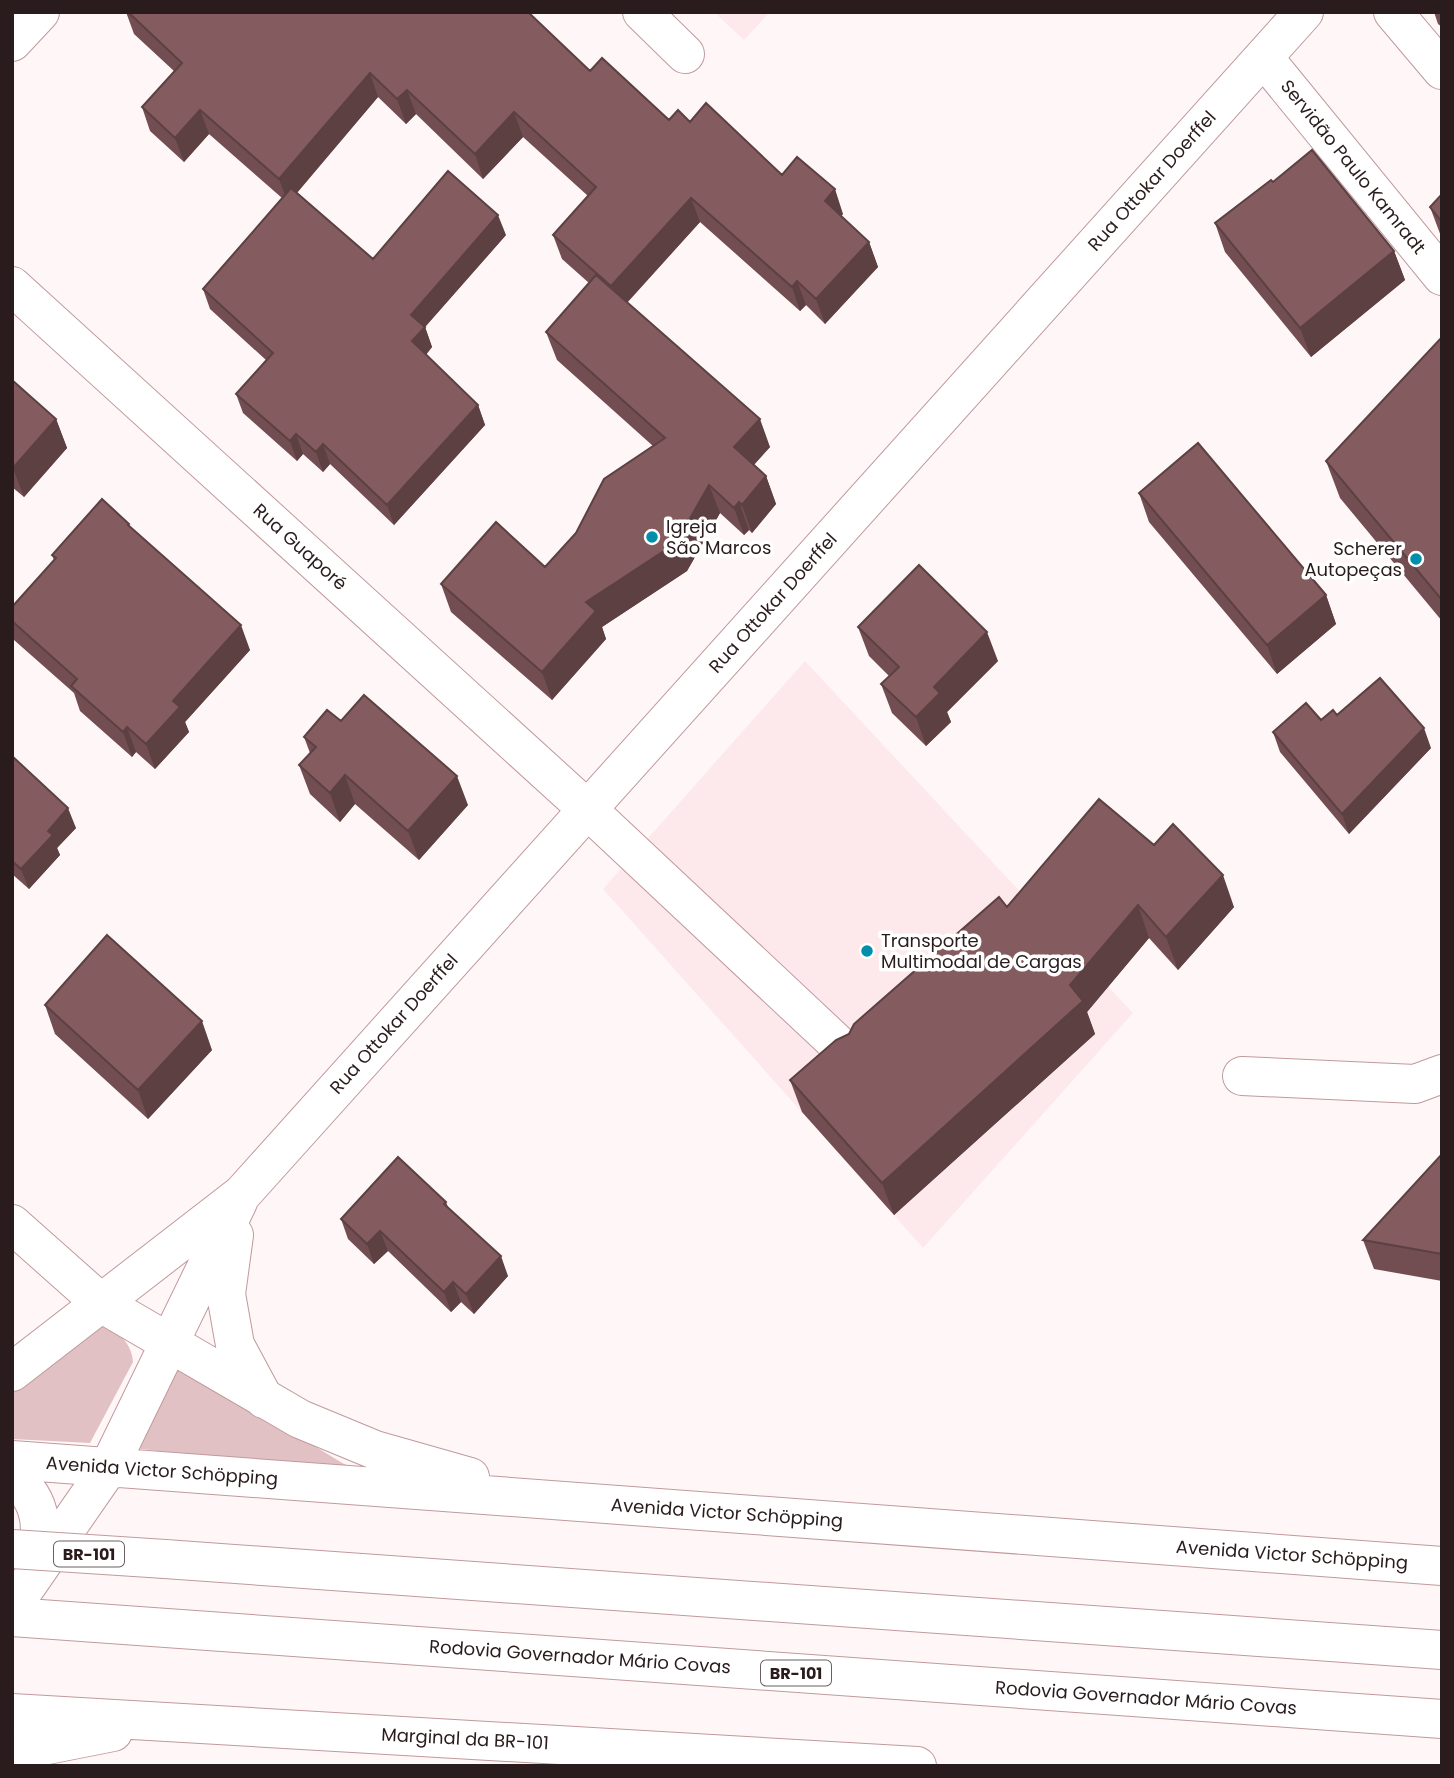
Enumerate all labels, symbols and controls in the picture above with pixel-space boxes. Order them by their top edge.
street label: Servidão Paulo Kamradt [1275,74,1432,259]
street label: Rua Ottokar Doerffel [1082,105,1221,256]
street label: Rua Guaporé [248,498,353,596]
place label: Igreja São Marcos [666,514,771,560]
street label: Rua Ottokar Doerffel [703,527,842,678]
marker: Igreja São Marcos [644,529,660,545]
place label: Scherer Autopeças [1304,536,1402,582]
marker: Scherer Autopeças [1408,551,1424,567]
place label: Transporte Multimodal de Cargas [881,928,1082,974]
marker: Transporte Multimodal de Cargas [859,943,875,959]
street label: Rua Ottokar Doerffel [324,948,463,1099]
street label: Avenida Victor Schöpping [45,1450,279,1491]
street label: Avenida Victor Schöpping [610,1492,844,1533]
street label: Avenida Victor Schöpping [1175,1534,1409,1575]
road number: BR-101 [54,1542,124,1566]
street label: Rodovia Governador Mário Covas [428,1633,732,1680]
road number: BR-101 [761,1660,831,1686]
street label: Rodovia Governador Mário Covas [994,1674,1298,1721]
street label: Marginal da BR-101 [381,1722,549,1755]

